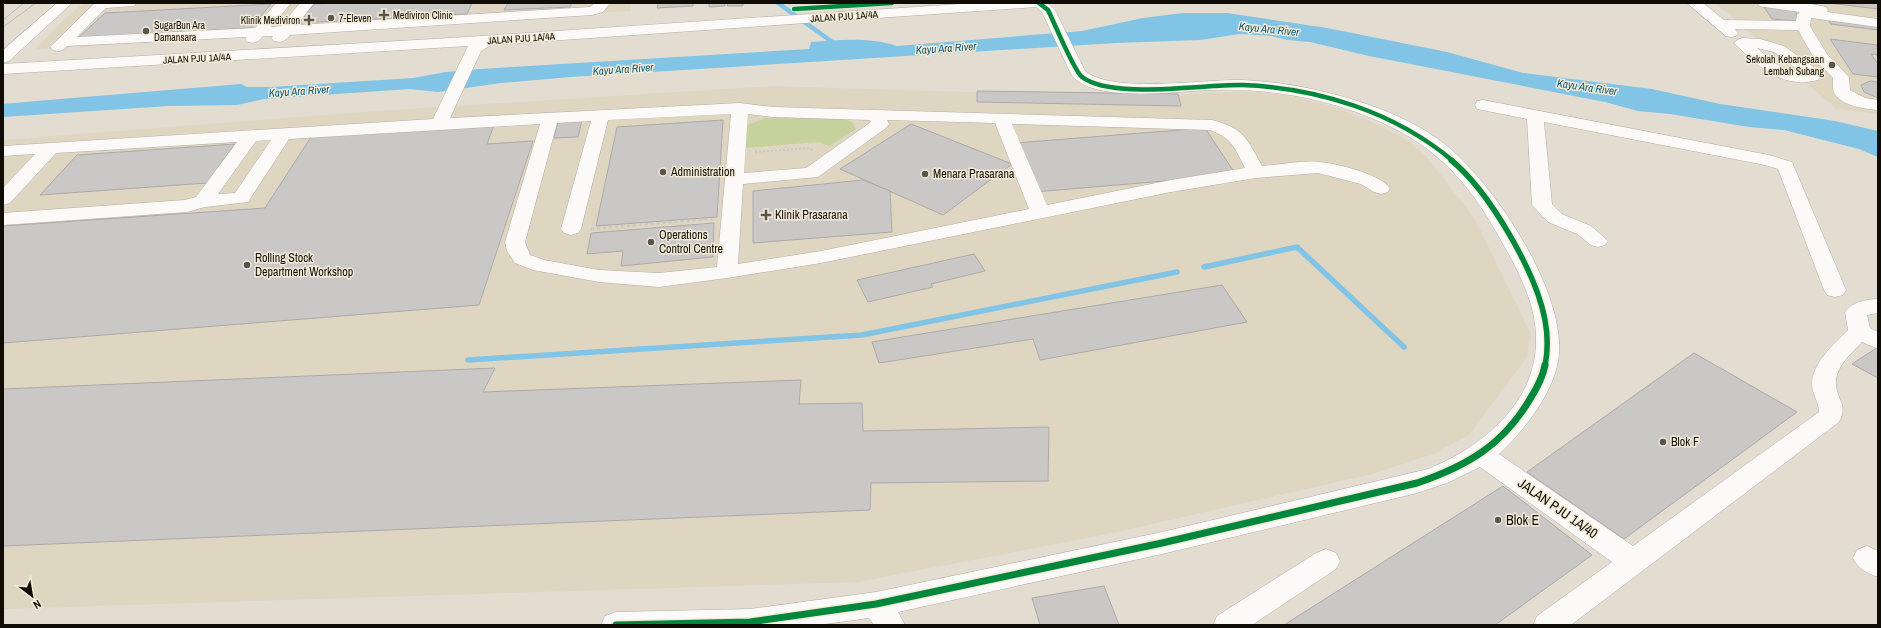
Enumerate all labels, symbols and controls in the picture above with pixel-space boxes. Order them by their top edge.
street label: JALAN PJU 1A/4A [810,8,879,25]
marker: Mediviron Clinic [378,9,390,21]
place label: Mediviron Clinic [393,9,453,22]
place label: 7-Eleven [339,12,371,25]
marker: 7-Eleven [326,13,336,23]
place label: Klinik Mediviron [241,14,300,27]
marker: Klinik Mediviron [303,14,315,26]
place label: SugarBun Ara Damansara [154,19,205,44]
water label: Kayu Ara River [1238,19,1301,39]
marker: SugarBun Ara Damansara [141,26,151,36]
street label: JALAN PJU 1A/4A [487,30,556,47]
water label: Kayu Ara River [915,39,978,57]
street label: JALAN PJU 1A/4A [163,50,232,67]
place label: Sekolah Kebangsaan Lembah Subang [1746,53,1824,78]
water label: Kayu Ara River [592,60,655,78]
marker: Sekolah Kebangsaan Lembah Subang [1827,60,1837,70]
water label: Kayu Ara River [1556,76,1619,98]
water label: Kayu Ara River [268,82,331,100]
place label: Administration [670,164,735,180]
place label: Menara Prasarana [933,166,1015,182]
marker: Administration [658,167,668,177]
marker: Menara Prasarana [920,169,930,179]
place label: Klinik Prasarana [775,207,848,223]
marker: Klinik Prasarana [760,209,772,221]
place label: Operations Control Centre [659,227,723,257]
marker: Operations Control Centre [646,237,656,247]
place label: Rolling Stock Department Workshop [255,250,353,280]
marker: Rolling Stock Department Workshop [242,260,252,270]
place label: Blok F [1671,434,1699,450]
marker: Blok F [1658,437,1668,447]
street label: JALAN PJU 1A/40 [1514,474,1602,542]
place label: Blok E [1506,511,1539,529]
marker: Blok E [1493,515,1503,525]
north arrow [12,576,52,616]
text: N [31,597,44,612]

